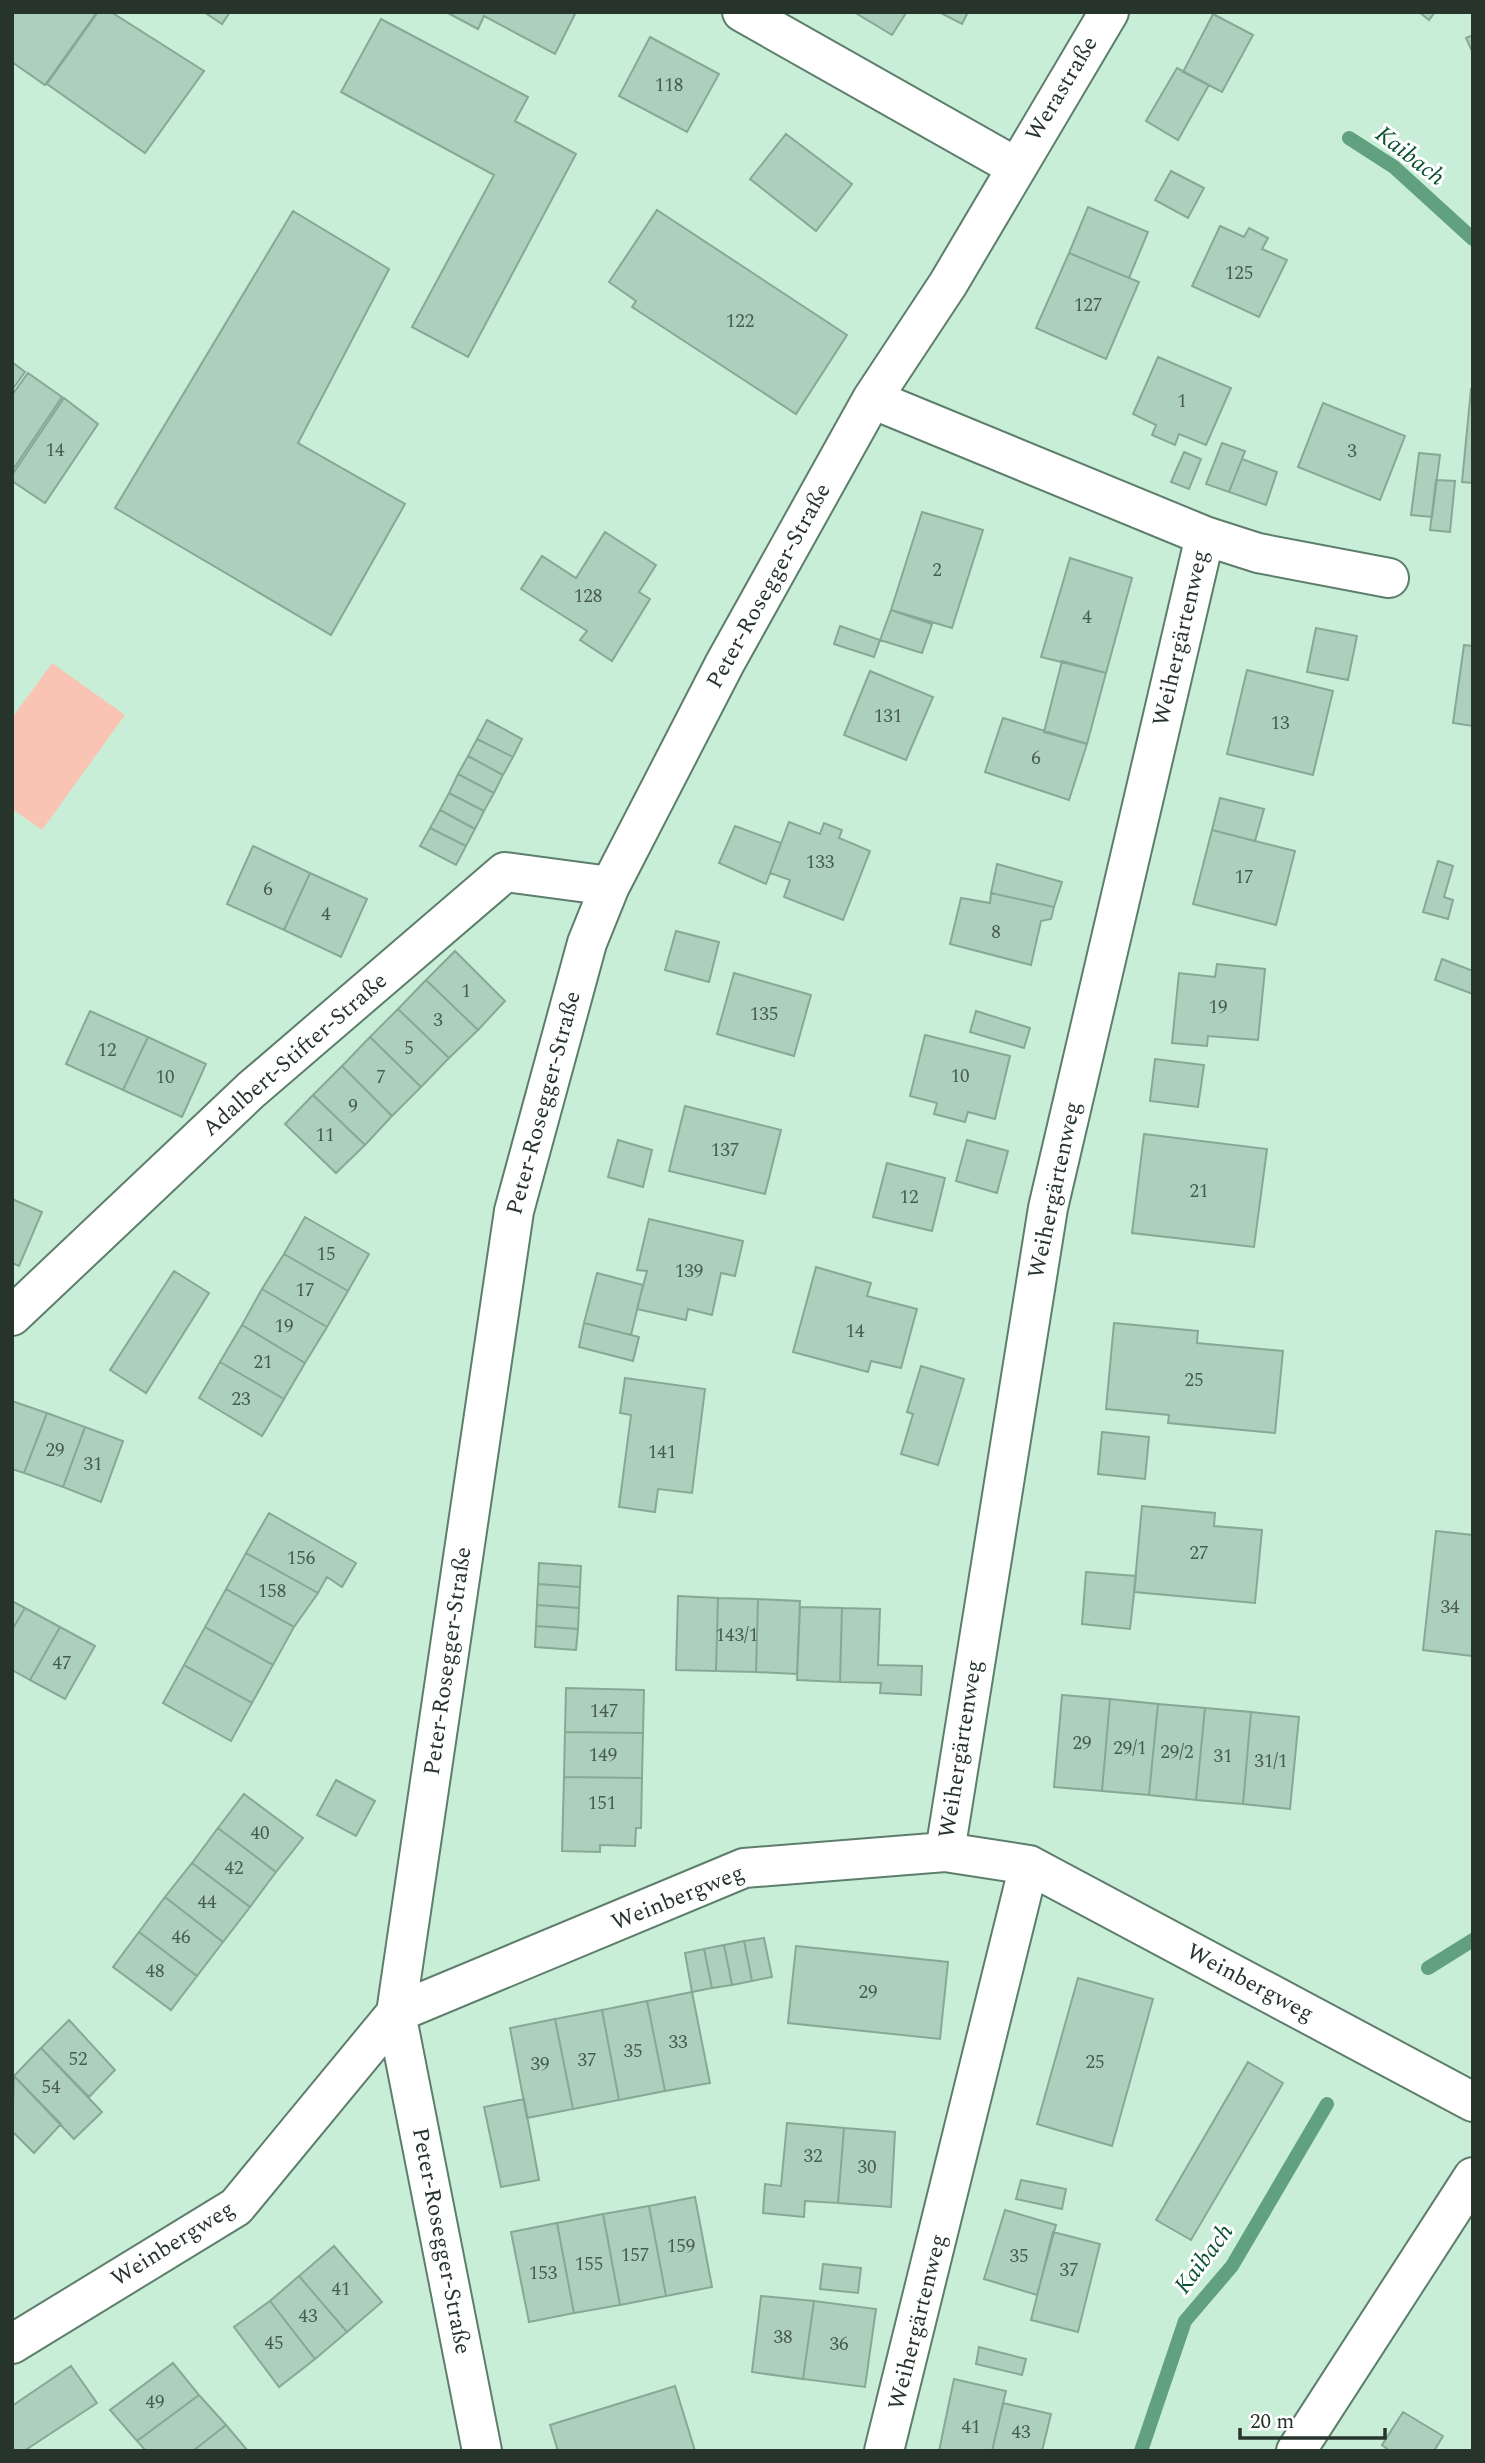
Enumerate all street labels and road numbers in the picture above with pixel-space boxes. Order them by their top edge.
street label: Werastraße [1017,30,1107,148]
street label: Peter-Rosegger-Straße [698,477,840,695]
street label: Weihergärtenweg [1144,546,1218,730]
street label: Adalbert-Stifter-Straße [194,964,396,1146]
street label: Peter-Rosegger-Straße [497,987,591,1219]
street label: Weihergärtenweg [1019,1098,1091,1282]
street label: Peter-Rosegger-Straße [415,1545,481,1777]
street label: Weihergärtenweg [930,1657,992,1841]
street label: Weinbergweg [606,1855,750,1941]
street label: Weinbergweg [1180,1935,1320,2031]
street label: Peter-Rosegger-Straße [402,2125,480,2357]
street label: Weinbergweg [104,2192,242,2296]
street label: Weihergärtenweg [879,2230,957,2414]

